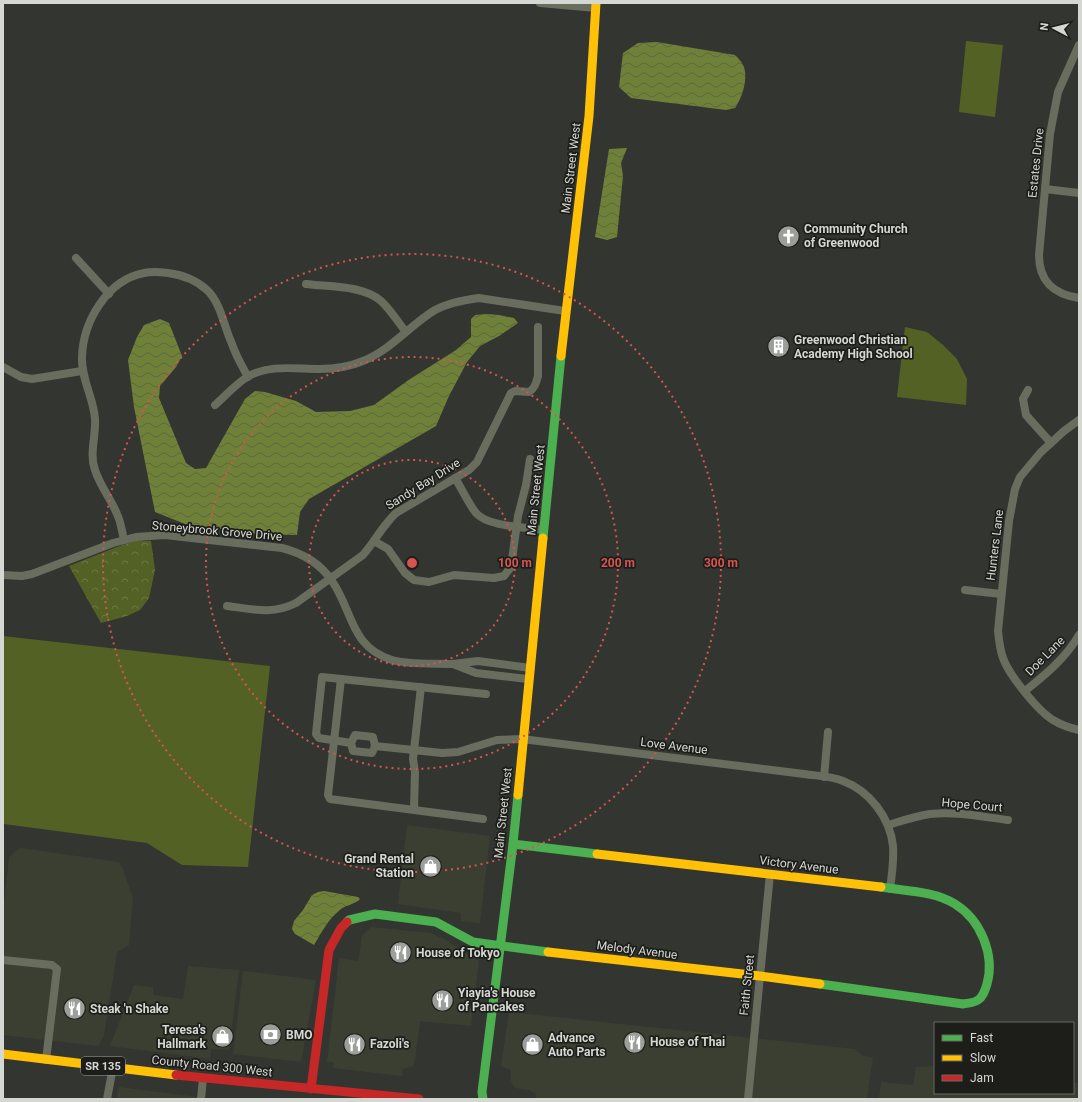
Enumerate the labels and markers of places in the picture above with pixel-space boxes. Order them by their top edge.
place label: Community Church of Greenwood [804,222,908,250]
church icon: Community Church of Greenwood [776,223,802,249]
place label: Greenwood Christian Academy High School [794,333,913,361]
building icon: Greenwood Christian Academy High School [766,334,792,360]
centre of rings [405,556,419,570]
place label: Grand Rental Station [344,852,414,880]
shop icon: Grand Rental Station [417,853,443,879]
restaurant icon: House of Tokyo [387,940,413,966]
place label: House of Tokyo [416,946,500,960]
place label: Yiayia's House of Pancakes [458,986,536,1014]
restaurant icon: Yiayia's House of Pancakes [430,987,456,1013]
restaurant icon: Steak 'n Shake [62,996,88,1022]
place label: Steak 'n Shake [90,1002,169,1016]
bank icon: BMO [257,1022,283,1048]
place label: Teresa's Hallmark [157,1023,207,1051]
shop icon: Teresa's Hallmark [209,1024,235,1050]
place label: BMO [286,1028,312,1042]
restaurant icon: House of Thai [622,1029,648,1055]
restaurant icon: Fazoli's [341,1031,367,1057]
place label: Advance Auto Parts [548,1031,605,1059]
shop icon: Advance Auto Parts [519,1032,545,1058]
place label: House of Thai [650,1035,725,1049]
place label: Fazoli's [370,1037,410,1051]

